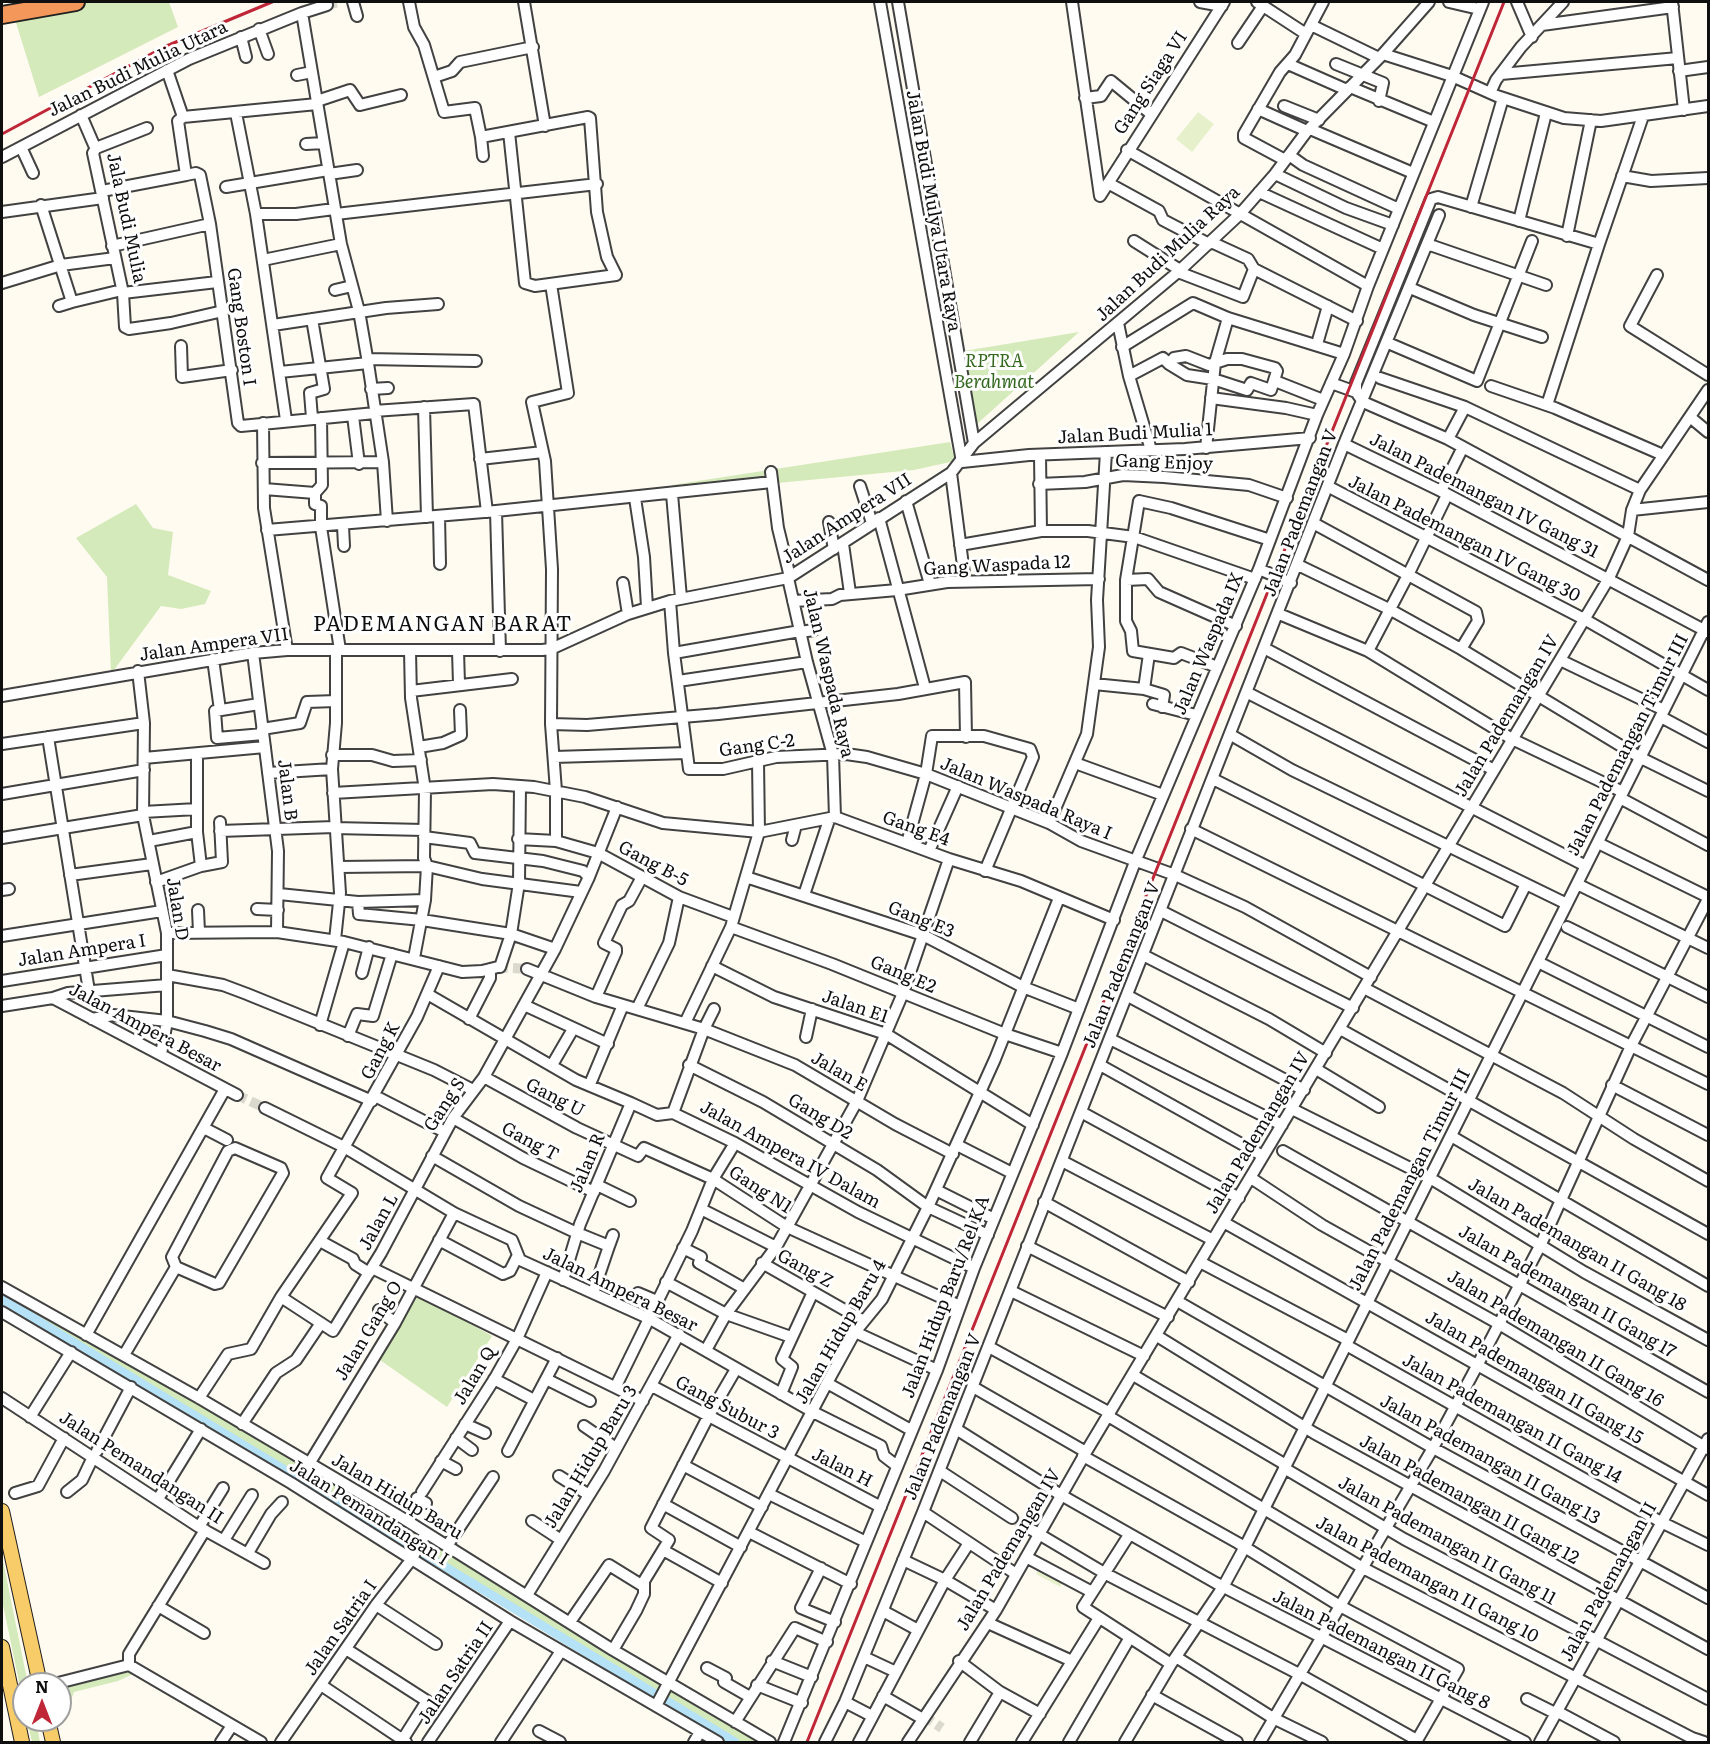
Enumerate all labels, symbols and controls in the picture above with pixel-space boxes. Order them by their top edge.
street label: Jalan Budi Mulia Utara [45,16,231,122]
street label: Gang Siaga VI [1110,27,1192,139]
street label: Jalan Budi Mulya Utara Raya [901,89,965,333]
street label: Jala Budi Mulia [102,151,150,285]
street label: Jalan Budi Mulia Raya [1091,182,1245,326]
street label: Gang Boston I [222,267,260,387]
park label: RPTRA Berahmat [954,351,1034,394]
street label: Jalan Budi Mulia 1 [1057,419,1213,449]
street label: Jalan Pademangan V [1259,426,1343,600]
street label: Jalan Pademangan IV Gang 31 [1366,429,1602,563]
street label: Gang Enjoy [1115,450,1213,476]
street label: Jalan Ampera VII [778,469,916,569]
street label: Jalan Pademangan IV Gang 30 [1344,471,1584,607]
street label: Gang Waspada 12 [923,551,1071,581]
street label: Jalan Waspada IX [1169,570,1249,718]
street label: Jalan Waspada Raya [798,586,858,760]
district label: PADEMANGAN BARAT [313,612,573,638]
street label: Jalan Ampera VII [138,624,290,666]
street label: Jalan Pademangan Timur III [1563,630,1693,860]
street label: Jalan Pademangan IV [1450,631,1564,801]
street label: Gang C-2 [718,730,796,762]
street label: Jalan Waspada Raya I [937,753,1115,845]
street label: Jalan B [273,758,301,822]
street label: Gang E4 [879,807,953,851]
street label: Gang B-5 [614,837,692,891]
street label: Jalan D [161,876,193,942]
street label: Jalan Pademangan V [1079,879,1165,1051]
street label: Gang E3 [885,897,957,943]
street label: Jalan Ampera I [16,930,148,972]
street label: Gang E2 [867,952,939,998]
street label: Jalan Ampera Besar [65,979,225,1077]
street label: Jalan E1 [819,986,891,1028]
street label: Gang K [357,1018,405,1084]
street label: Jalan E [807,1047,871,1097]
street label: Jalan Pademangan IV [1201,1048,1315,1218]
street label: Jalan Pademangan Timur III [1345,1065,1475,1295]
street label: Gang S [420,1074,470,1136]
street label: Gang U [522,1074,588,1122]
street label: Gang D2 [784,1089,856,1145]
street label: Jalan Ampera IV Dalam [696,1096,884,1214]
street label: Gang T [498,1118,562,1166]
street label: Jalan R [566,1130,610,1196]
street label: Gang N1 [724,1162,796,1218]
street label: Jalan Pademangan II Gang 18 [1464,1174,1690,1316]
street label: Jalan L [355,1190,403,1254]
street label: Jalan Hidup Baru/Rel KA [897,1193,995,1401]
street label: Jalan Pademangan II Gang 17 [1455,1221,1679,1363]
street label: Jalan Ampera Besar [539,1243,701,1337]
street label: Gang Z [773,1245,837,1293]
street label: Jalan Hidup Baru 4 [791,1256,891,1408]
street label: Jalan Pademangan II Gang 16 [1443,1266,1667,1412]
street label: Jalan Gang O [331,1277,407,1385]
street label: Jalan Pademangan II Gang 15 [1421,1307,1647,1449]
street label: Jalan Pademangan V [900,1331,986,1503]
street label: Jalan Q [449,1343,501,1409]
street label: Jalan Pademangan II Gang 14 [1398,1349,1626,1489]
street label: Gang Subur 3 [671,1372,783,1444]
street label: Jalan Hidup Baru 3 [540,1382,642,1532]
street label: Jalan Pademangan II Gang 13 [1376,1390,1604,1530]
street label: Jalan Pemandangan II [55,1407,227,1529]
street label: Jalan Pademangan II Gang 12 [1355,1431,1583,1569]
street label: Jalan H [808,1444,876,1492]
street label: Jalan Hidup Baru [327,1449,467,1545]
street label: Jalan Pemandangan I [285,1455,453,1571]
street label: Jalan Pademangan IV [952,1465,1066,1635]
street label: Jalan Pademangan II Gang 11 [1334,1472,1560,1610]
street label: Jalan Pademangan II [1556,1498,1662,1666]
street label: Jalan Pademangan II Gang 10 [1312,1512,1542,1648]
street label: Jalan Satria I [300,1576,382,1680]
street label: Jalan Pademangan II Gang 8 [1269,1586,1493,1714]
street label: Jalan Satria II [414,1618,498,1728]
north arrow [12,1672,72,1732]
text: N [35,1674,49,1698]

